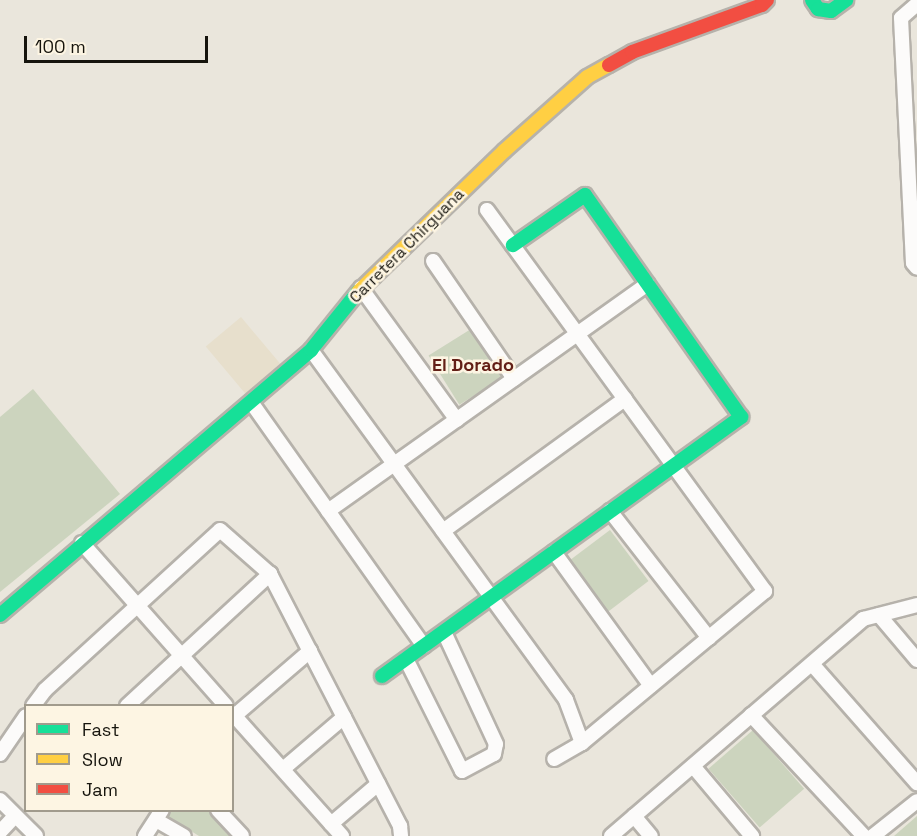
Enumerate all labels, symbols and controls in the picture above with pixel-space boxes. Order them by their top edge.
scale bar [27,24,212,62]
text: 100 m [35,35,86,58]
street label: Carretera Chirguana [346,185,468,307]
district label: El Dorado [432,354,514,376]
legend [24,704,234,812]
text: Fast [82,718,119,741]
text: Slow [82,748,123,771]
text: Jam [82,778,118,801]

